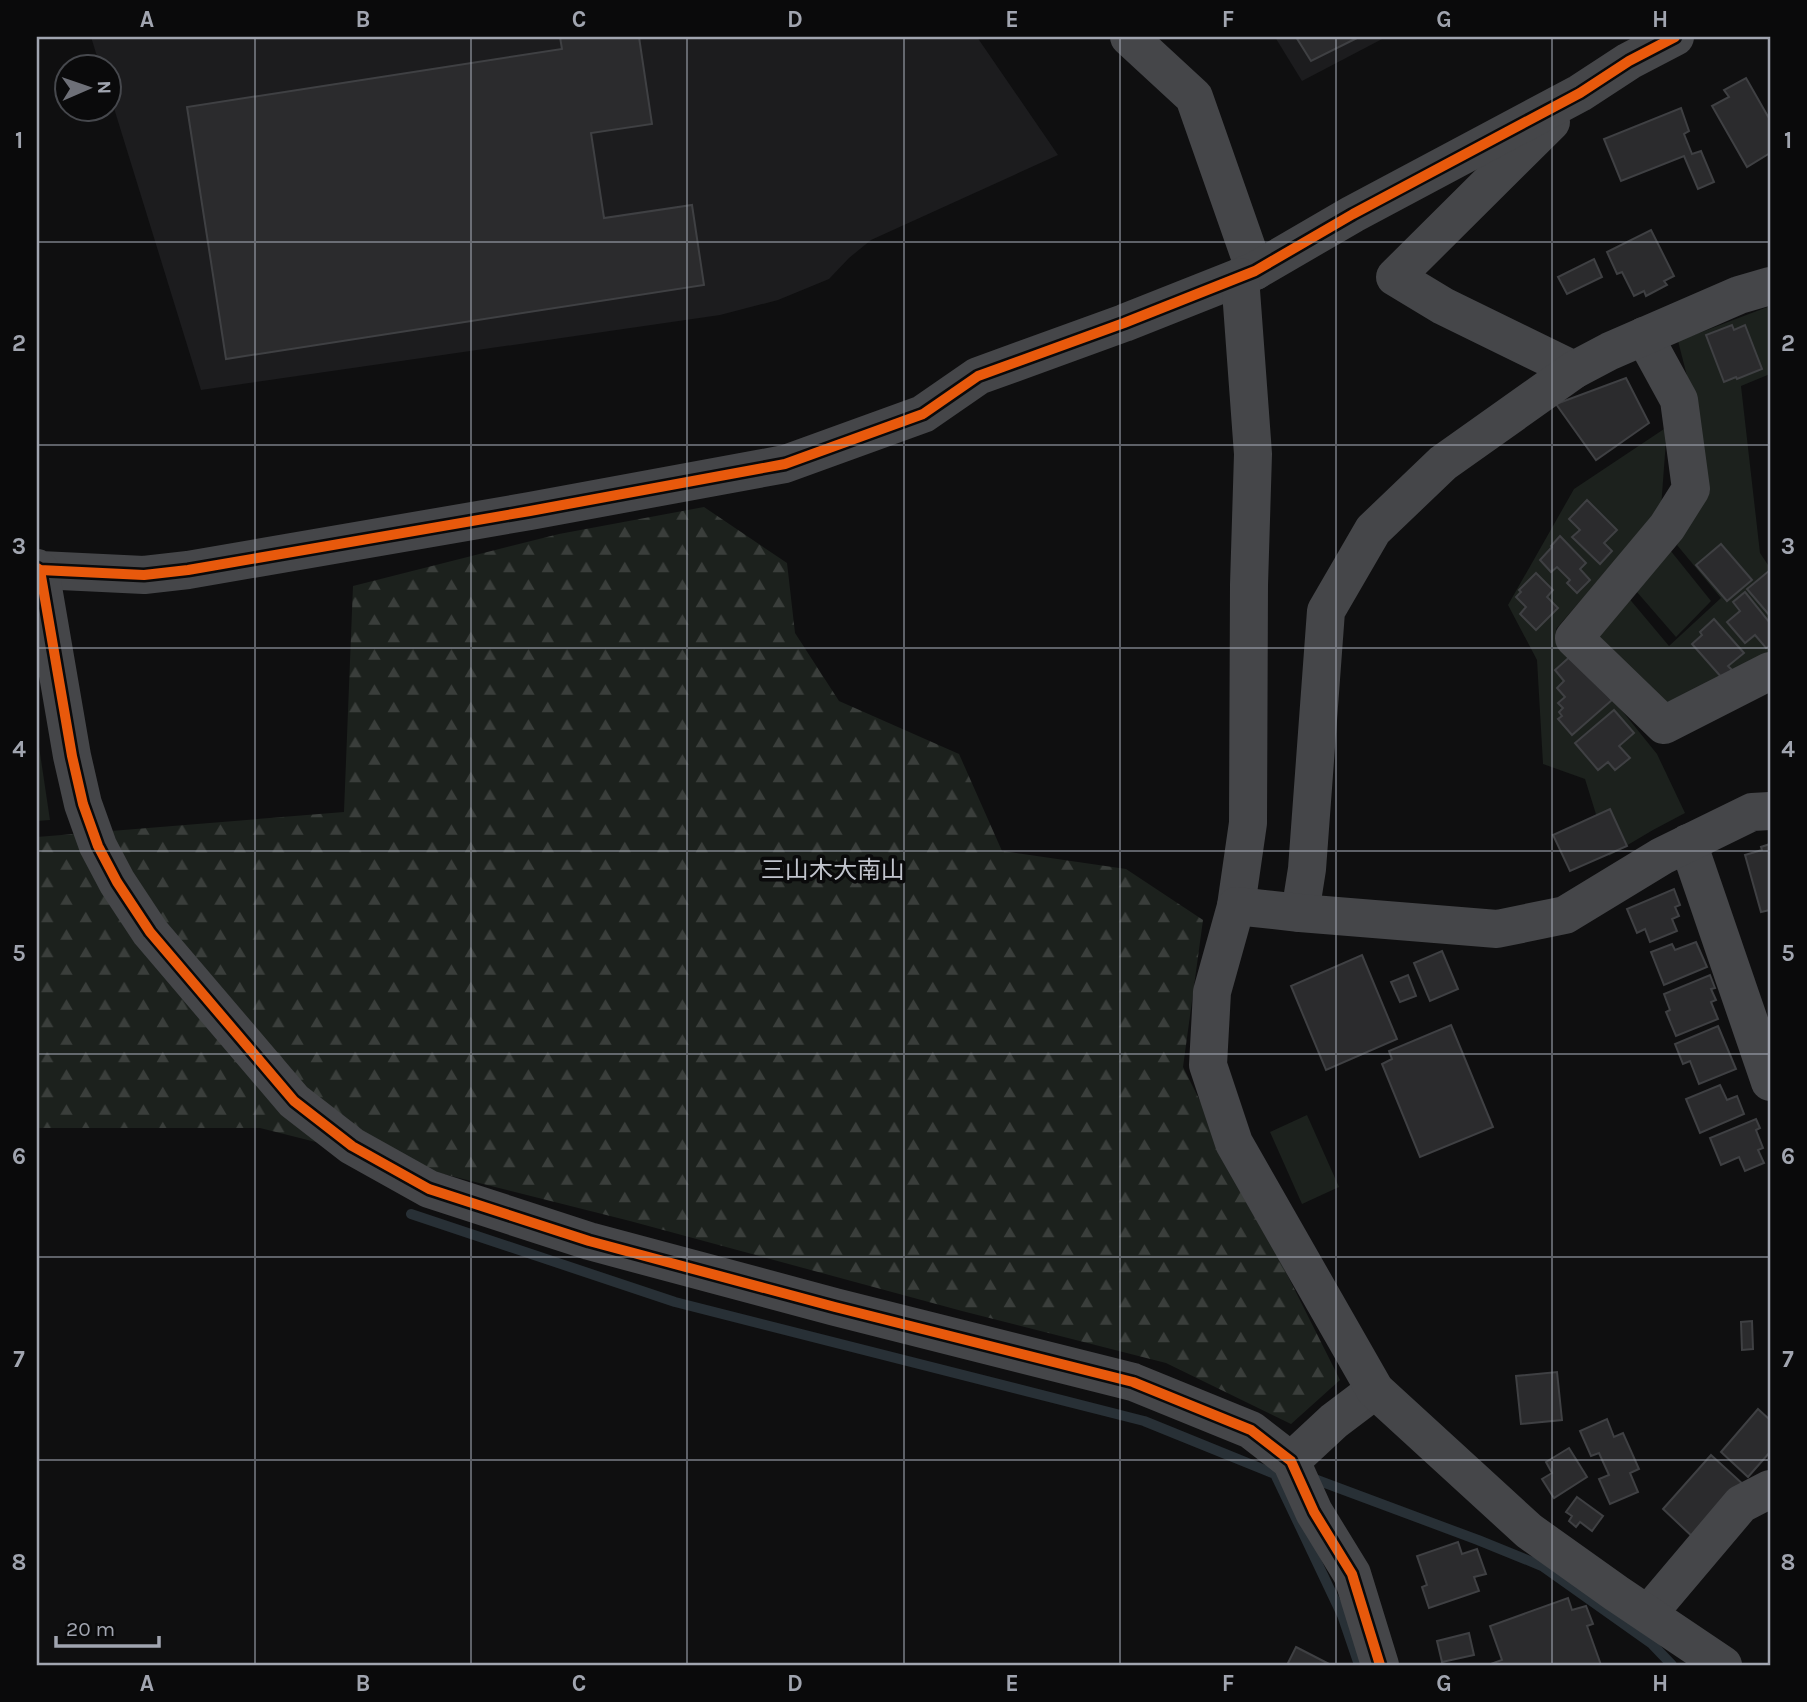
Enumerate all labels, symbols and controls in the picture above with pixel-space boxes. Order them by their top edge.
text: A [140,6,154,33]
text: B [356,6,370,33]
text: C [572,6,586,33]
text: D [787,6,803,33]
text: E [1005,6,1019,33]
text: F [1222,6,1234,33]
text: G [1436,6,1452,33]
text: H [1652,6,1668,33]
north arrow [52,52,122,122]
text: N [93,80,115,95]
text: 1 [15,127,23,154]
text: 1 [1784,127,1792,154]
text: 2 [12,330,26,357]
text: 2 [1781,330,1795,357]
text: 3 [12,533,26,560]
text: 3 [1781,533,1795,560]
text: 4 [12,736,26,763]
text: 4 [1781,736,1795,763]
district label: 三山木大南山 [761,856,905,884]
text: 5 [12,940,26,967]
text: 5 [1781,940,1795,967]
text: 6 [12,1143,26,1170]
text: 6 [1781,1143,1795,1170]
text: 7 [13,1346,25,1373]
text: 7 [1782,1346,1794,1373]
text: 8 [12,1549,26,1576]
text: 8 [1781,1549,1795,1576]
scale bar [56,1604,159,1648]
text: 20 m [66,1617,115,1641]
text: A [140,1670,154,1697]
text: B [356,1670,370,1697]
text: C [572,1670,586,1697]
text: D [787,1670,803,1697]
text: E [1005,1670,1019,1697]
text: F [1222,1670,1234,1697]
text: G [1436,1670,1452,1697]
text: H [1652,1670,1668,1697]

